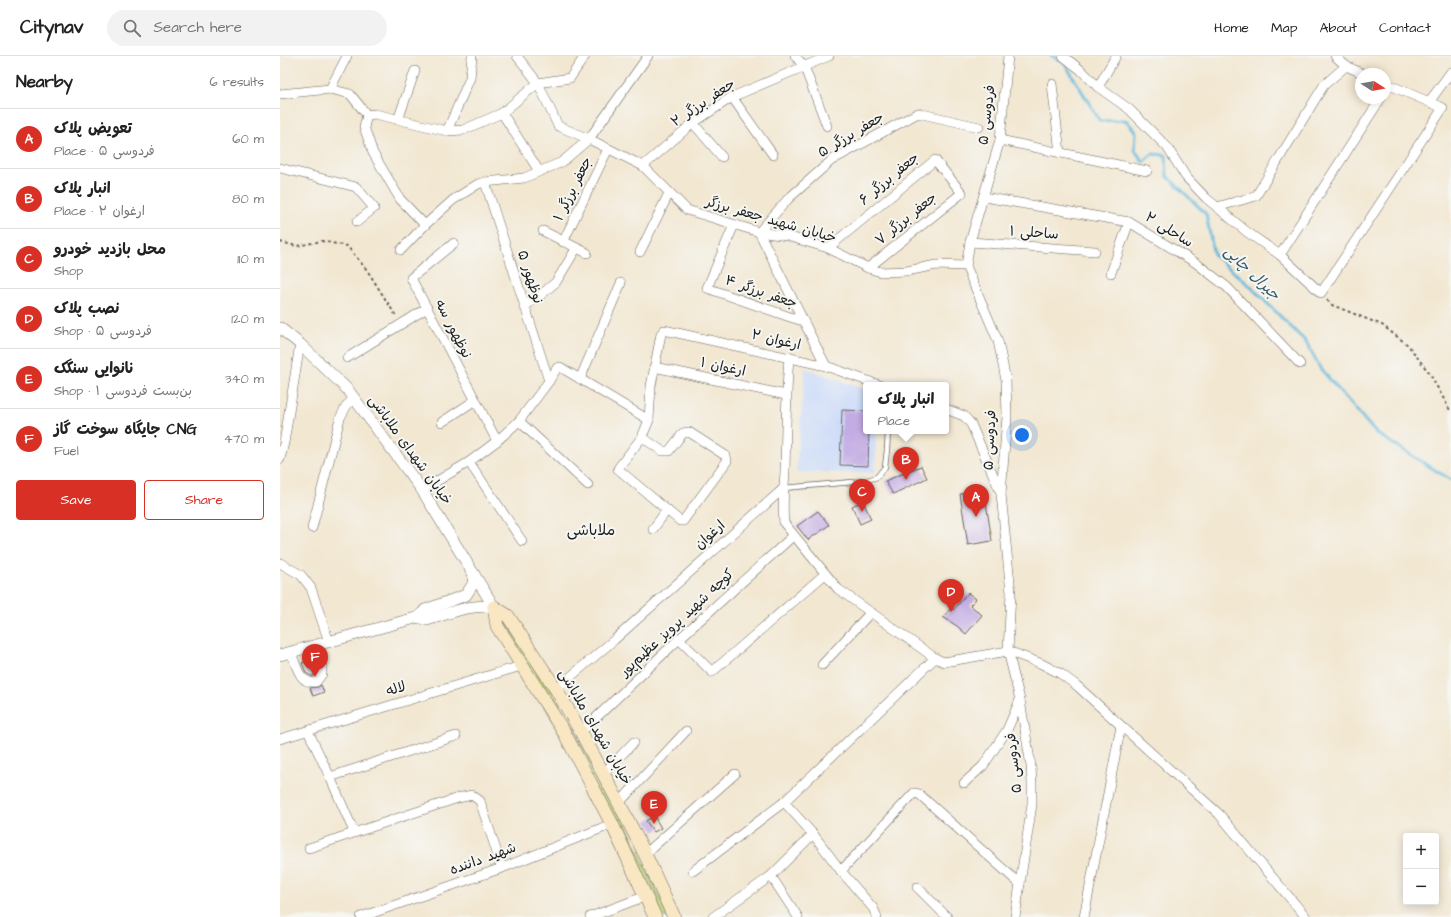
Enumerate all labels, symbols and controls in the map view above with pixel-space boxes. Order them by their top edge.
search box [107,10,387,46]
text: Citynav [20,14,83,41]
icon: search [121,17,143,39]
text: Search here [153,17,242,38]
text: Home [1214,18,1249,38]
text: Map [1271,18,1297,38]
text: About [1319,18,1357,38]
text: Contact [1379,18,1431,38]
north arrow [1355,68,1391,104]
text: Nearby [16,70,73,94]
text: 6 results [209,73,264,91]
street label: جعفر برزگر ۲ [667,74,739,132]
street label: فردوسی ۵ [973,84,1001,146]
street label: جعفر برزگر ۵ [814,107,888,163]
text: تعویض پلاک [54,118,132,139]
text: A [25,130,33,148]
text: 60 m [232,130,264,148]
text: Place · فردوسی ۵ [54,142,155,160]
street label: جعفر برزگر ۶ [855,148,923,210]
street label: جعفر برزگر ۱ [549,153,597,225]
text: انبار پلاک [54,178,111,199]
street label: جعفر برزگر ۷ [871,188,941,250]
text: B [24,190,34,208]
text: 80 m [232,190,264,208]
street label: خیابان شهید جعفر برزگر [702,192,839,248]
text: Place · ارغوان ۲ [54,202,145,220]
street label: ساحلی ۲ [1141,207,1197,253]
street label: ساحلی ۱ [1009,221,1059,245]
text: محل بازدید خودرو [54,239,166,260]
water label: جیرال چایی [1220,241,1285,305]
street label: نوظهور ۵ [512,248,548,306]
text: C [24,250,34,268]
text: 110 m [237,250,264,268]
text: Shop [54,262,83,280]
street label: جعفر برزگر ۴ [722,270,800,314]
street label: نوظهور سه [430,296,476,362]
text: نصب پلاک [54,298,119,319]
text: D [25,310,33,328]
text: 120 m [231,310,264,328]
text: Shop · فردوسی ۵ [54,322,152,340]
street label: ارغوان ۲ [749,325,803,355]
street label: ارغوان ۱ [699,352,747,382]
text: نانوایی سنگک [54,358,134,379]
text: E [25,370,33,388]
text: 340 m [225,370,264,388]
text: Shop · بن‌بست فردوسی ۱ [54,382,192,400]
popup [863,382,949,434]
text: انبار پلاک [878,389,934,410]
street label: خیابان شهدای ملاباشی [363,391,457,509]
street label: فردوسی ۵ [978,409,1002,471]
text: Place [878,412,910,430]
text: جایگاه سوخت گاز CNG [54,419,197,440]
your location [1012,425,1032,445]
text: F [24,430,34,448]
text: 470 m [224,430,264,448]
text: Fuel [54,442,79,460]
pin: B [893,447,919,480]
pin: C [849,479,875,512]
button: Save [16,480,136,520]
button: Share [144,480,264,520]
pin: A [963,484,989,517]
street label: ارغوان [690,516,730,554]
district label: ملاباشی [567,520,615,541]
street label: کوچه شهید پرویز عظیم‌پور [615,565,739,682]
pin: D [938,579,964,612]
pin: F [302,644,328,677]
street label: خیابان شهدای ملاباشی [554,665,636,789]
street label: لاله [384,677,408,701]
street label: فردوسی ۵ [1001,732,1027,794]
pin: E [641,791,667,824]
map controls [1403,833,1439,905]
button: + [1403,833,1439,869]
street label: شهید داننده [447,838,519,880]
button: − [1403,869,1439,905]

